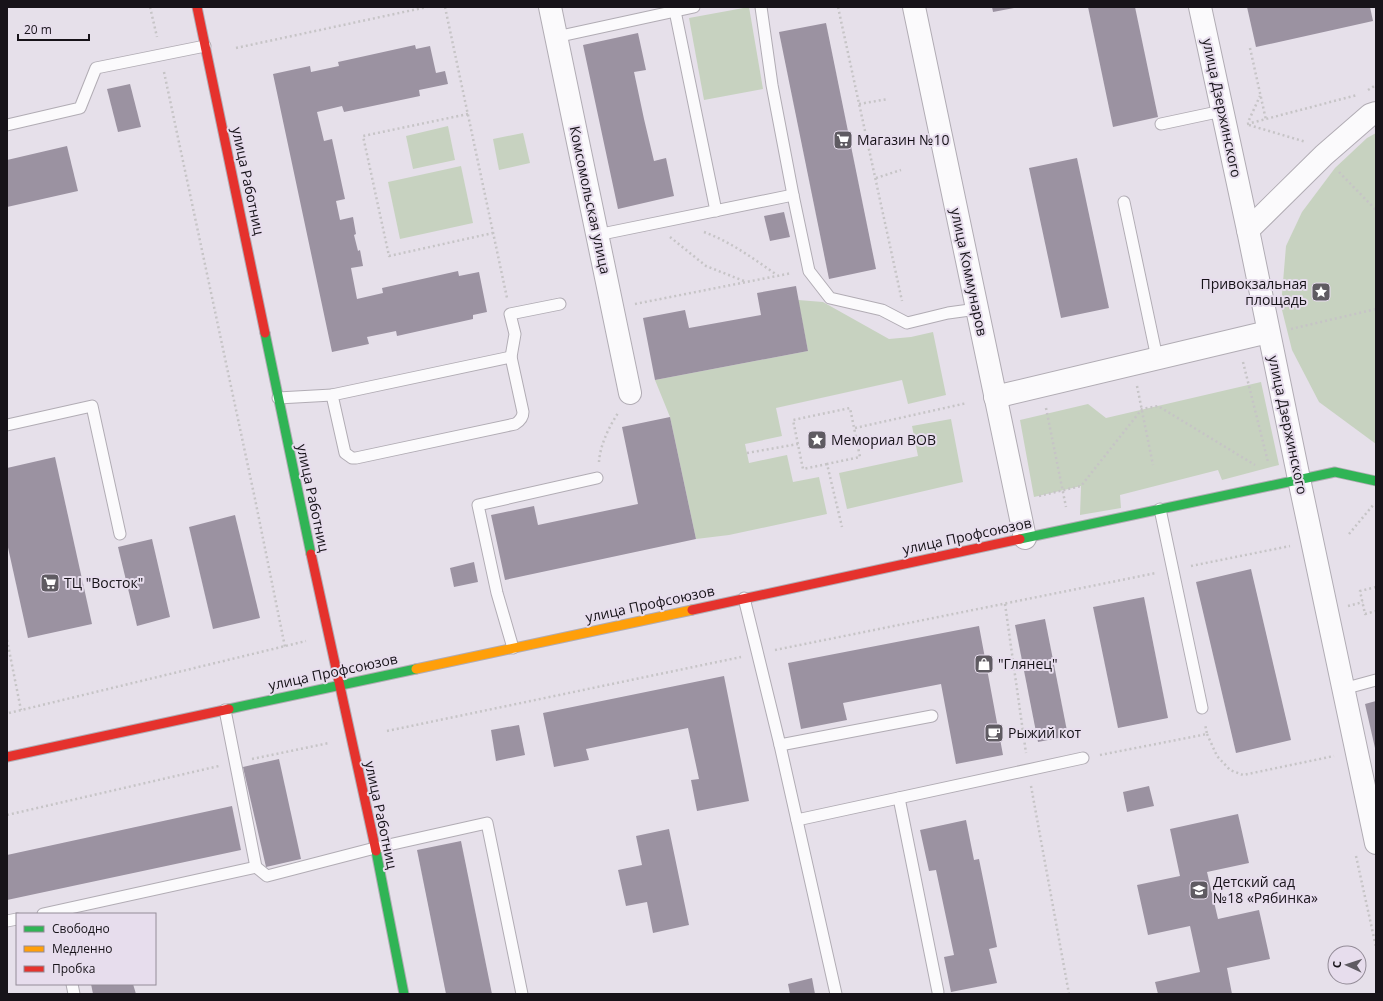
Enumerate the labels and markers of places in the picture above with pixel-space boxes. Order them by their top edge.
supermarket icon: Магазин №10 [832,129,854,151]
place label: Магазин №10 [857,130,950,149]
place label: Привокзальная площадь [1200,274,1307,309]
place icon: Привокзальная площадь [1310,281,1332,303]
place icon: Мемориал ВОВ [806,429,828,451]
place label: Мемориал ВОВ [831,430,936,449]
supermarket icon: ТЦ "Восток" [39,572,61,594]
place label: ТЦ "Восток" [64,573,143,592]
shop icon: "Глянец" [973,653,995,675]
place label: "Глянец" [998,654,1058,673]
cafe icon: Рыжий кот [983,722,1005,744]
place label: Рыжий кот [1008,723,1082,742]
place label: Детский сад №18 «Рябинка» [1213,872,1318,907]
school or university icon: Детский сад №18 «Рябинка» [1188,879,1210,901]

